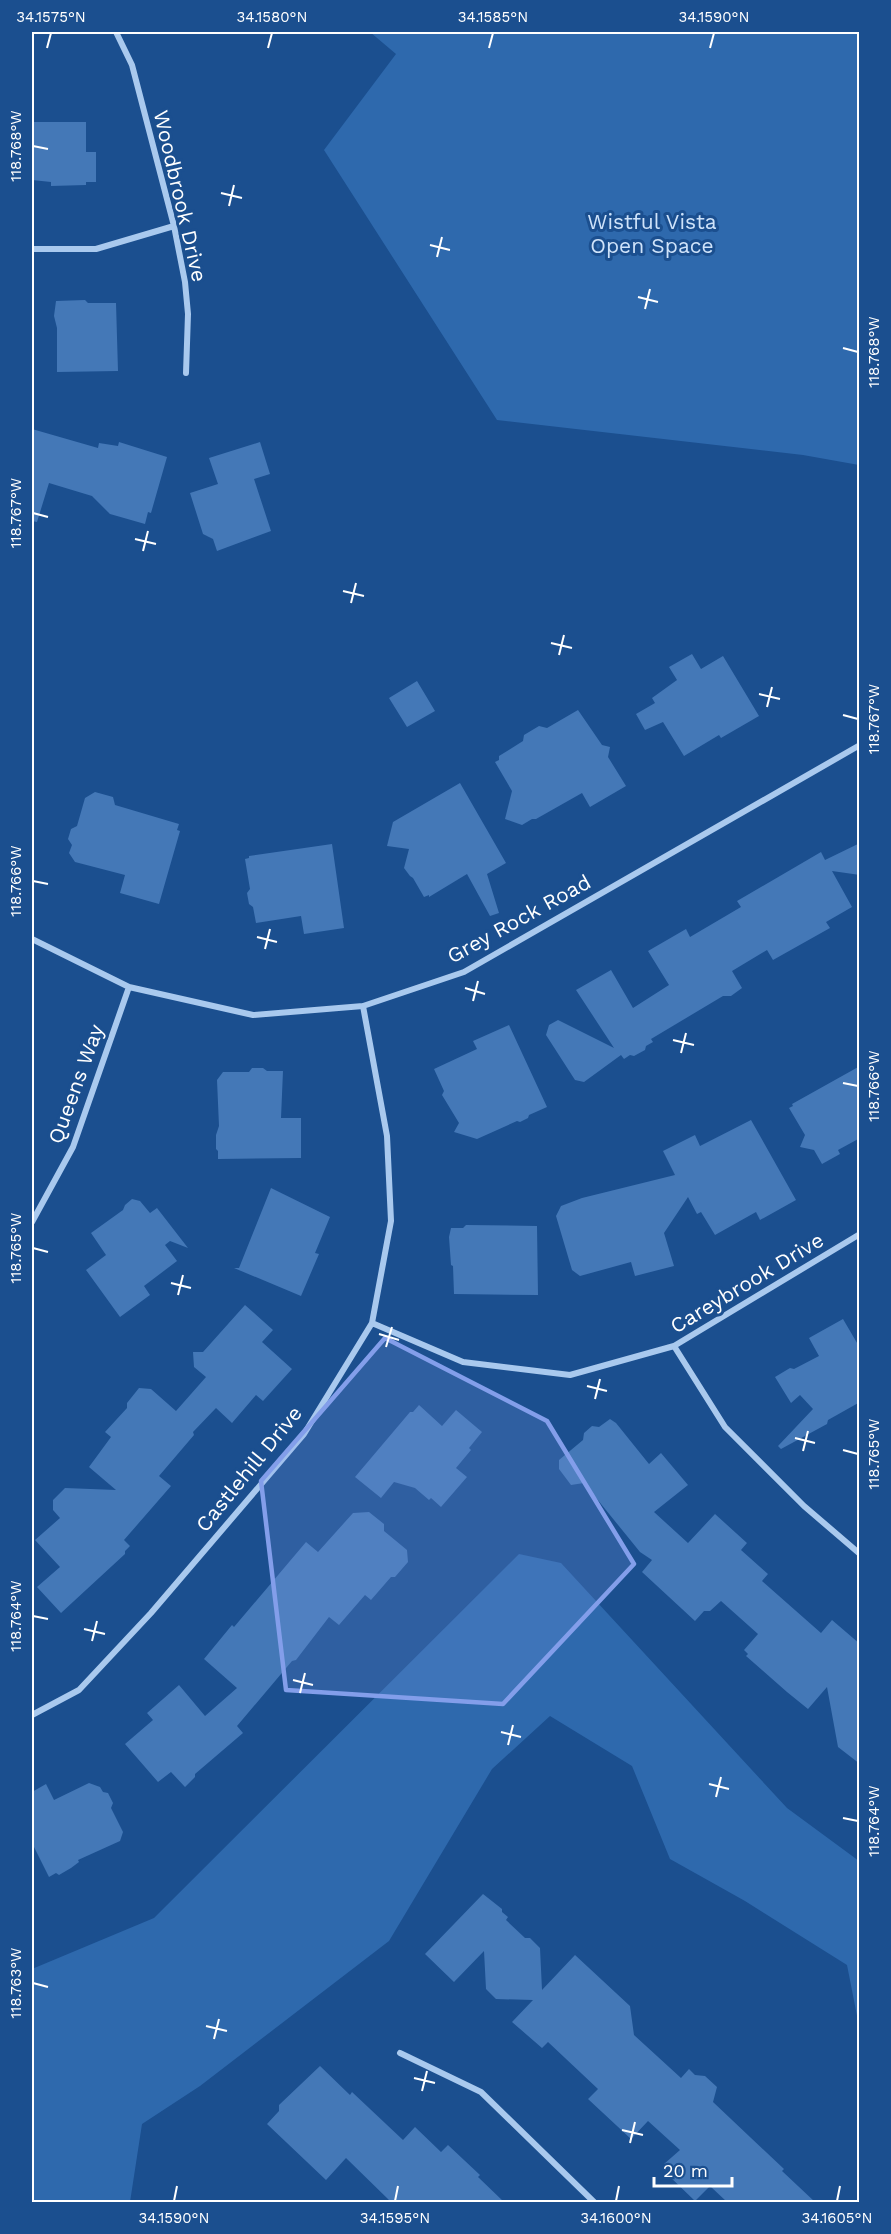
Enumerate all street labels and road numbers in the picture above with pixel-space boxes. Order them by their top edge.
street label: Woodbrook Drive [149,108,212,284]
street label: Grey Rock Road [443,869,595,968]
street label: Queens Way [42,1021,109,1147]
street label: Careybrook Drive [666,1227,828,1338]
street label: Castlehill Drive [190,1401,307,1537]

